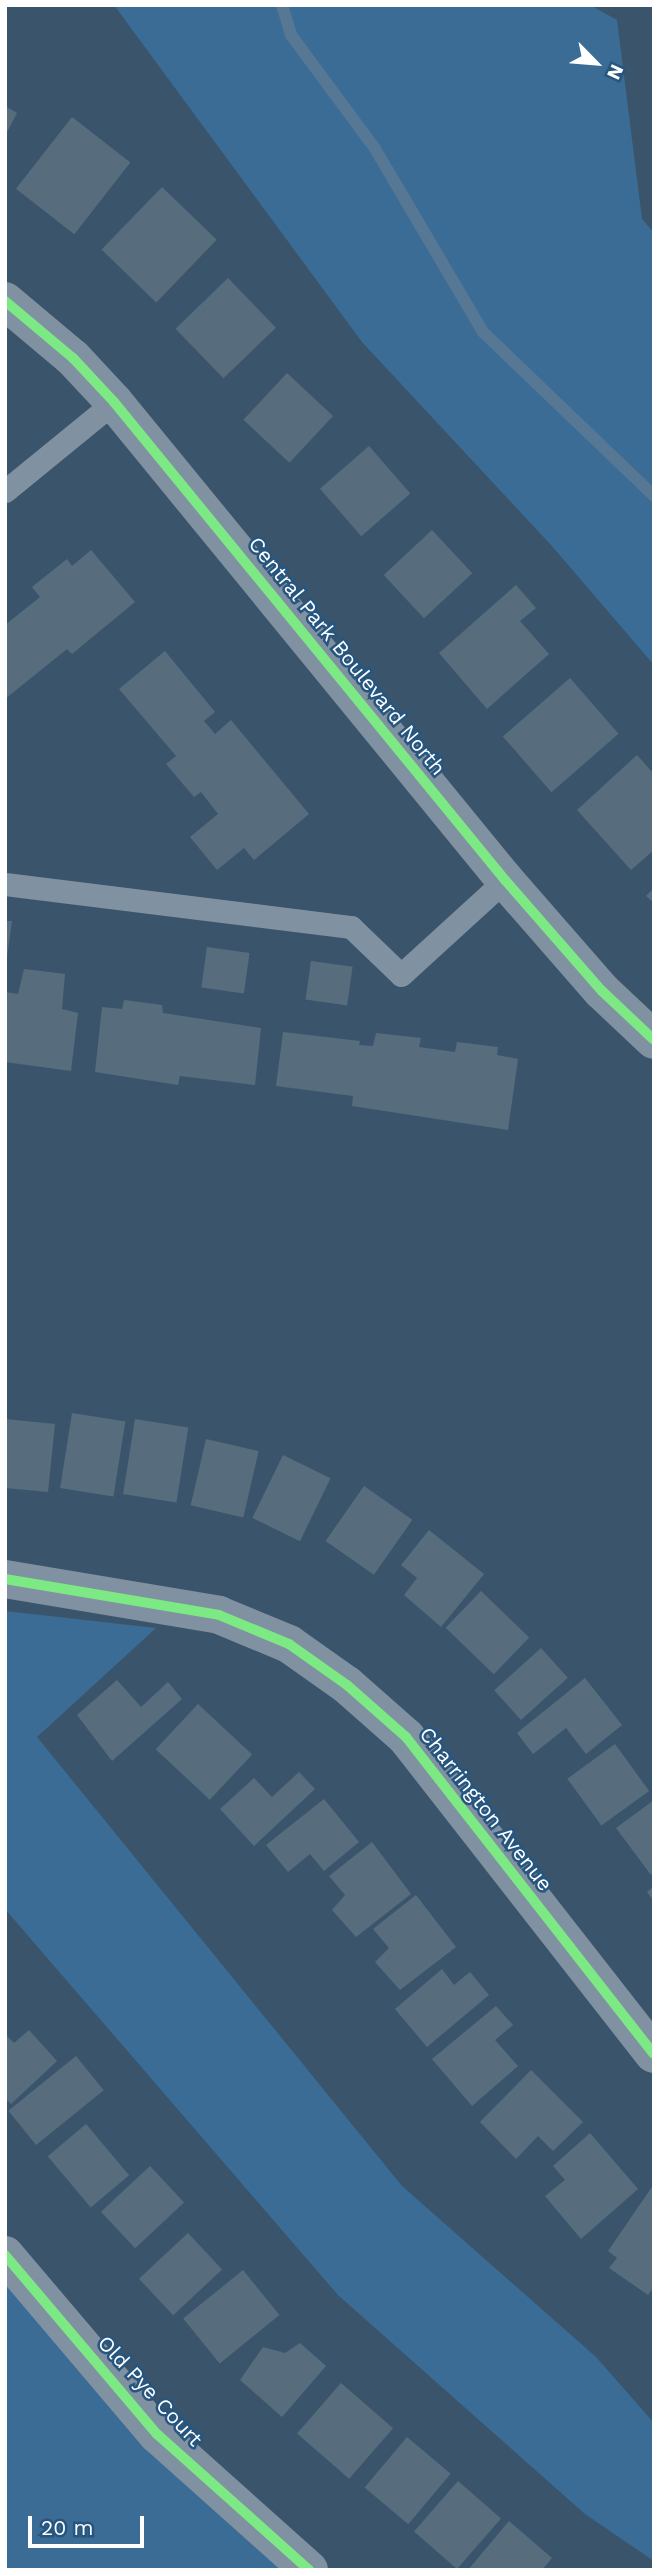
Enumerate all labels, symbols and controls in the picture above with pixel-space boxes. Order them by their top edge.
north arrow [561,28,631,98]
text: N [602,61,629,83]
street label: Central Park Boulevard North [243,531,451,781]
street label: Charrington Avenue [414,1722,558,1896]
street label: Old Pye Court [92,2330,208,2452]
scale bar [32,2502,147,2546]
text: 20 m [41,2515,93,2540]

